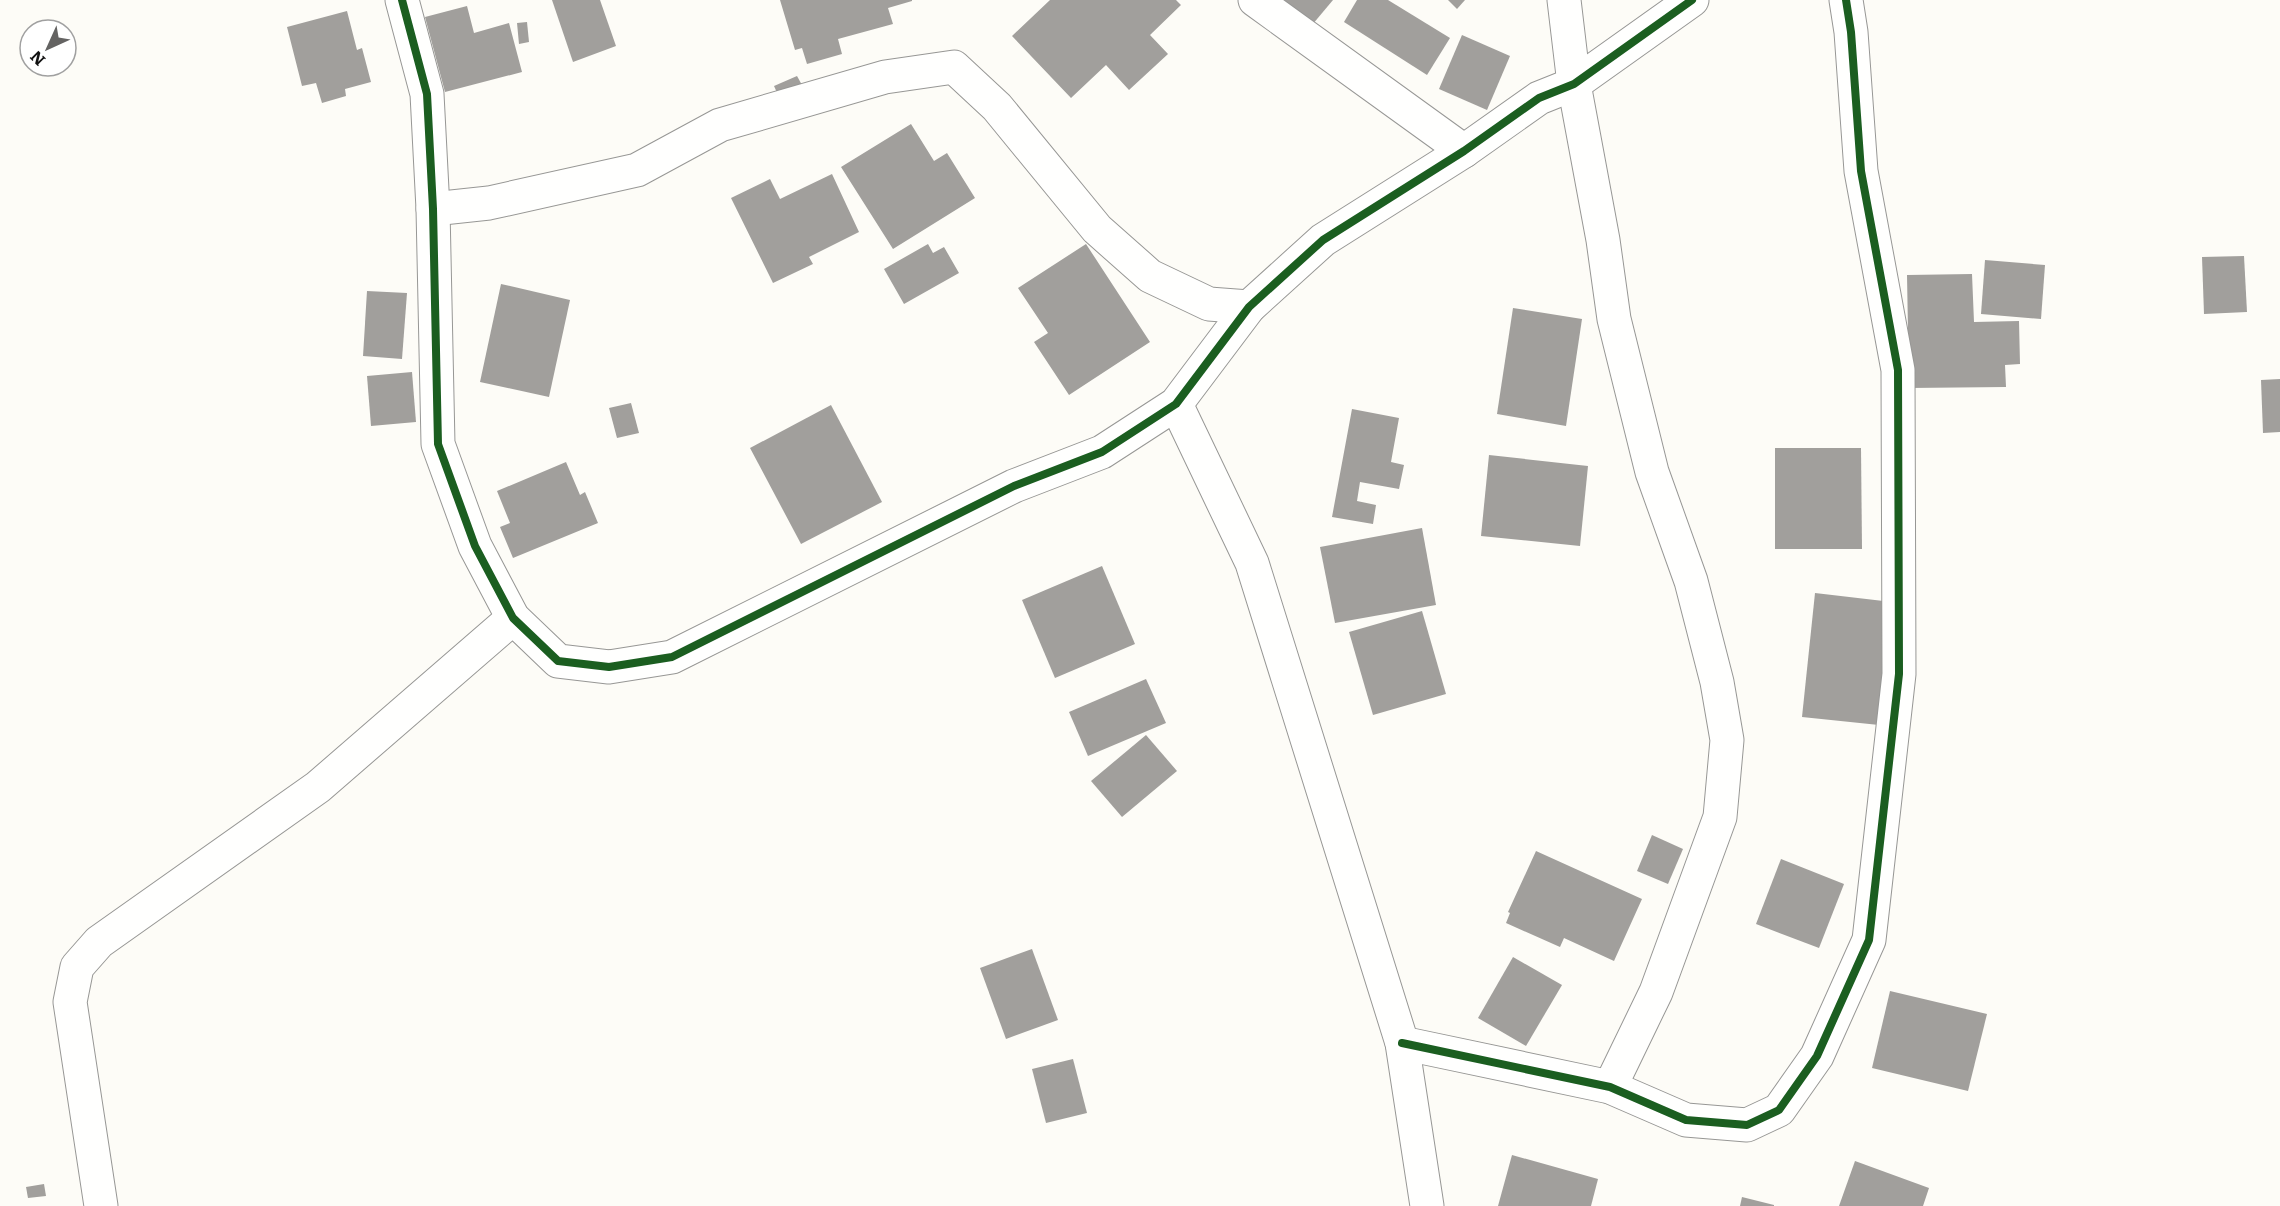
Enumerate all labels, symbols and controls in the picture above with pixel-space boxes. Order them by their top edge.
north arrow [18,18,78,78]
text: N [23,46,50,73]

